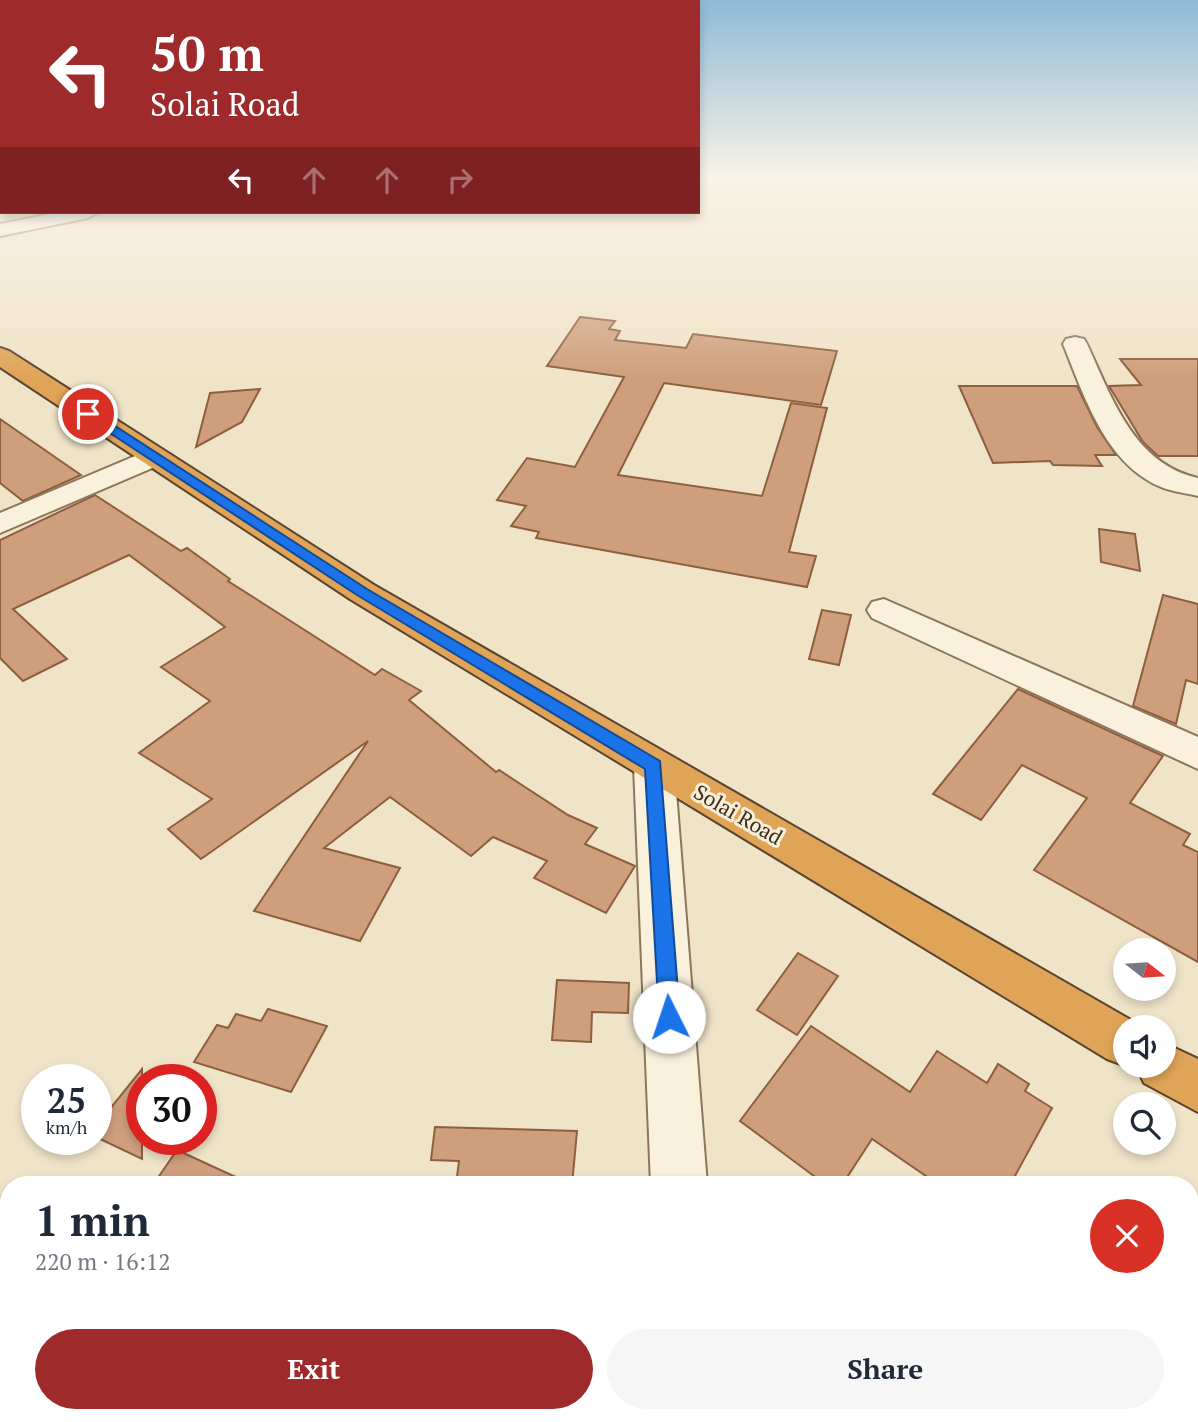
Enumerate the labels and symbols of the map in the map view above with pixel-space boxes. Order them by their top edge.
pin [58,384,118,444]
street label: Solai Road [689,777,788,851]
north arrow [1113,938,1176,1001]
position arrow [632,980,706,1054]
speed limit sign: 30 [126,1064,217,1155]

